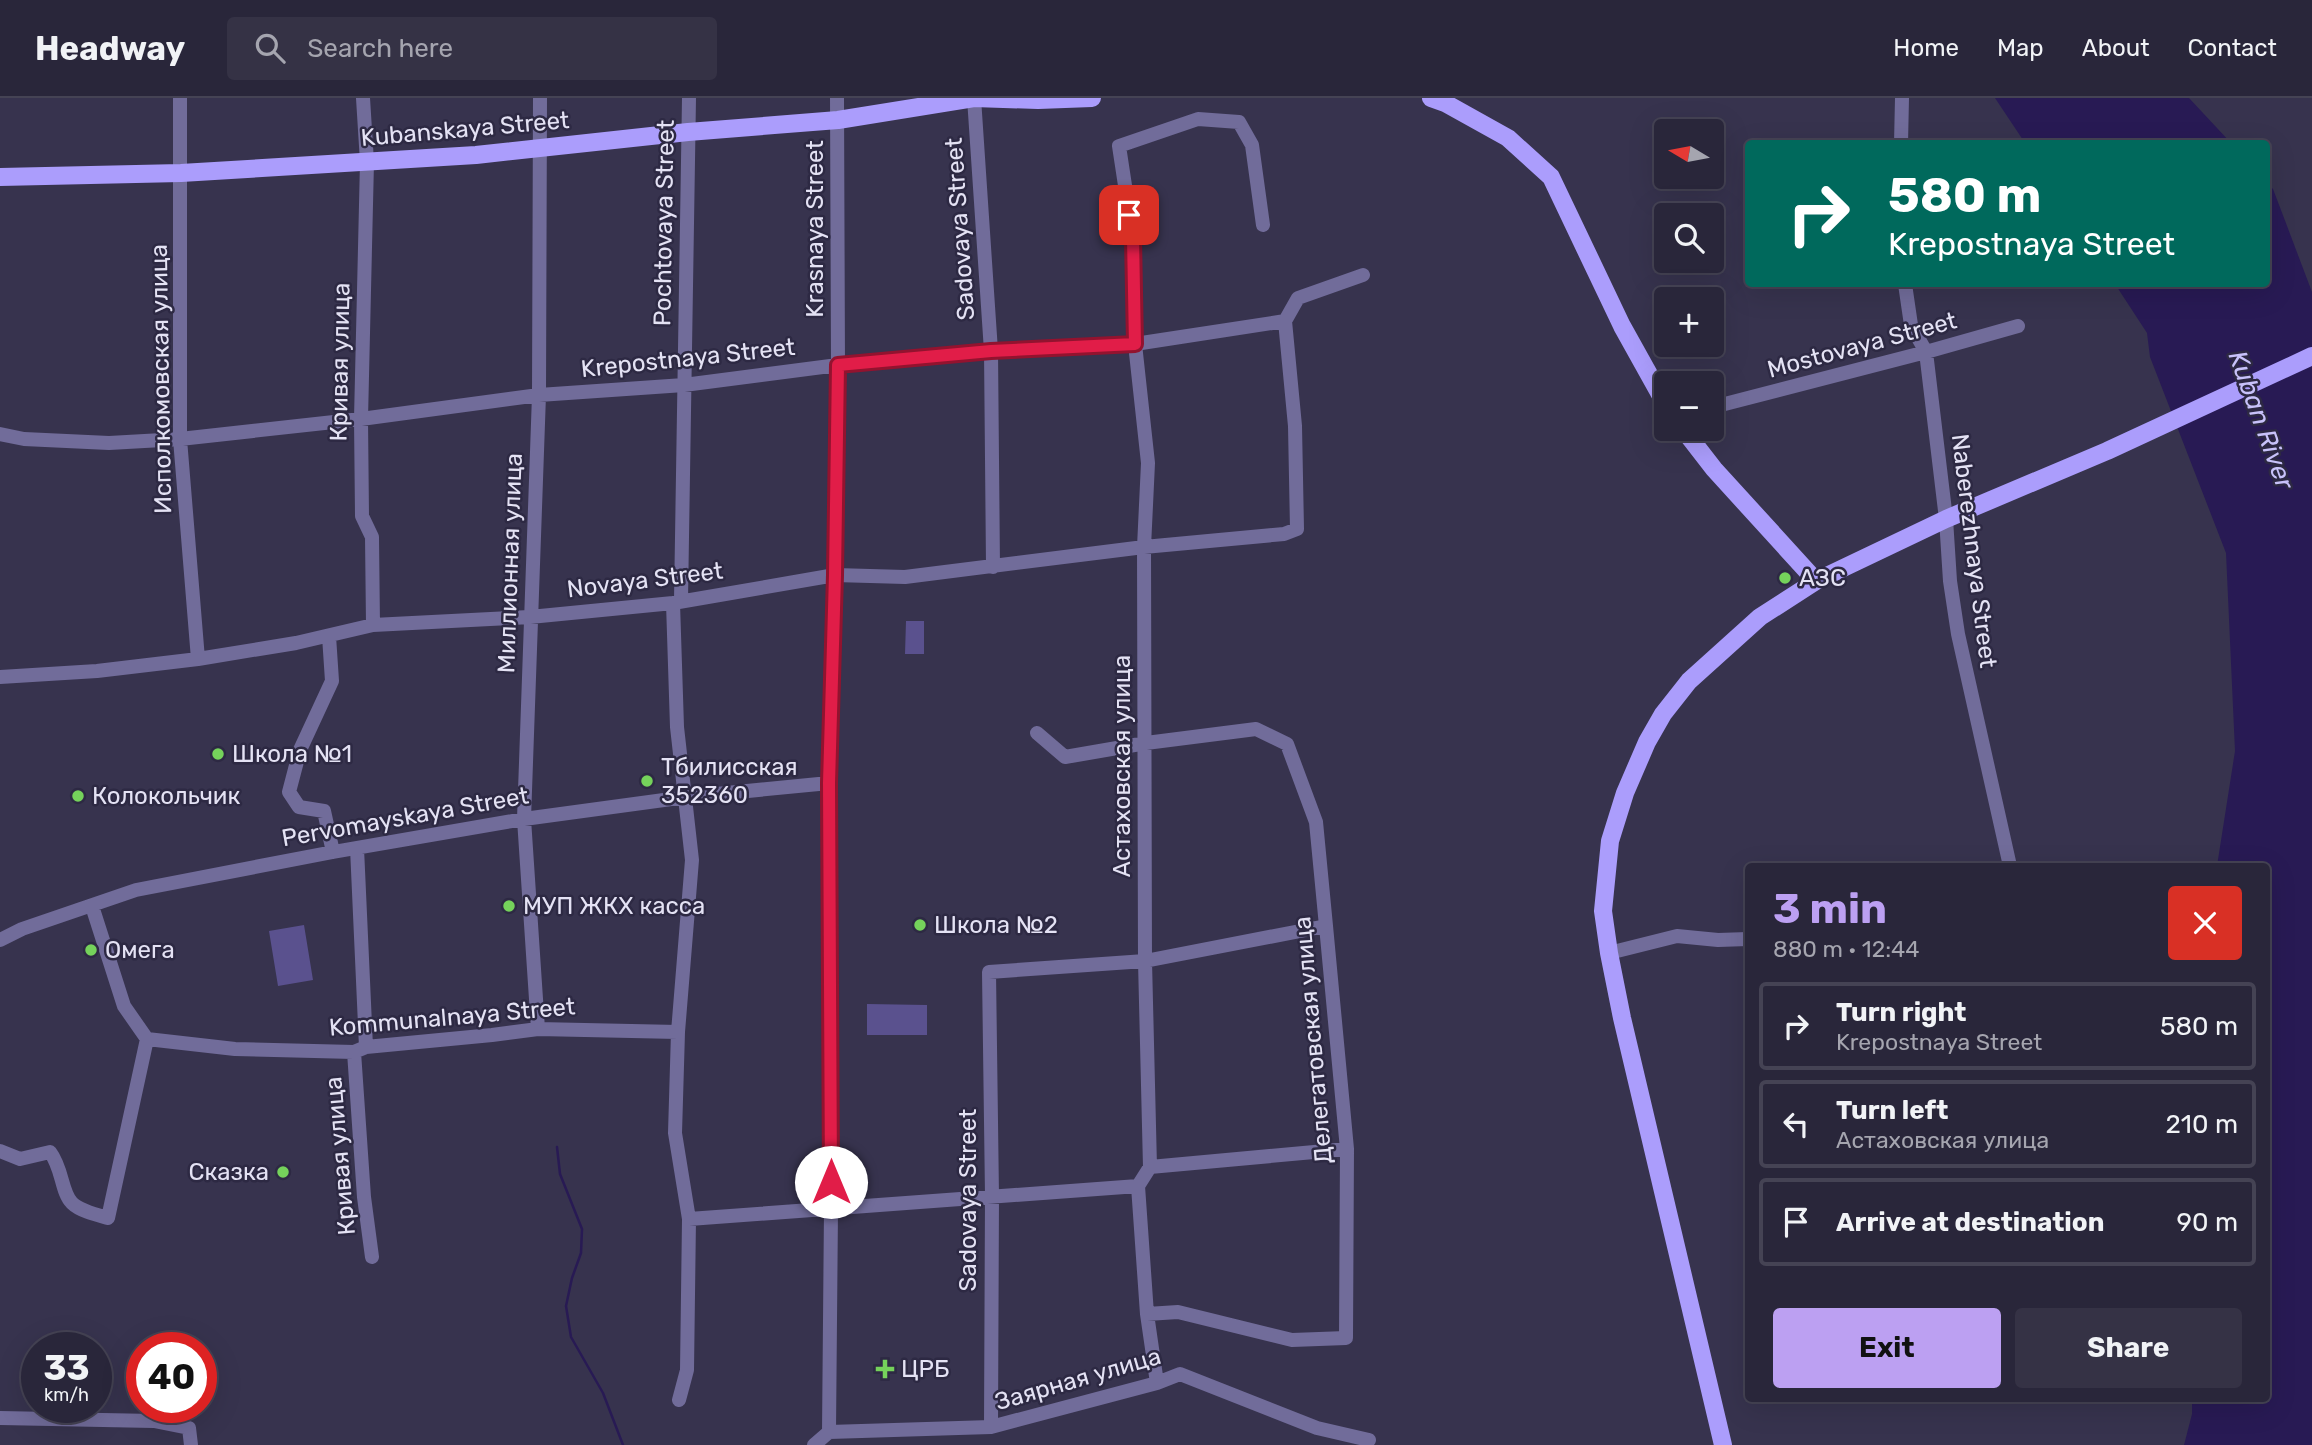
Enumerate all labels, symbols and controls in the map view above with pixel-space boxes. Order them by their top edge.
search box [227,17,717,80]
text: Headway [35,29,185,68]
icon: search [251,29,289,67]
text: Search here [307,33,453,64]
text: Home [1893,34,1959,62]
text: Map [1997,34,2044,62]
text: About [2082,34,2150,62]
text: Contact [2188,34,2277,62]
street label: Kubanskaya Street [360,106,570,152]
north arrow [1654,119,1724,189]
map controls [1654,119,1724,441]
street label: Pochtovaya Street [648,120,680,326]
street label: Sadovaya Street [940,137,980,321]
street label: Krasnaya Street [801,140,829,318]
text: 580 m [1888,166,2041,224]
icon: right [1773,168,1864,259]
pin [1099,185,1159,245]
icon: arrive [1110,196,1148,234]
button: search [1654,203,1724,273]
text: Krepostnaya Street [1888,225,2175,263]
street label: Исполкомовская улица [145,244,177,514]
street label: Кривая улица [325,282,355,442]
button: + [1654,287,1724,357]
street label: Mostovaya Street [1764,306,1960,384]
street label: Krepostnaya Street [580,333,796,383]
water label: Kuban River [2222,347,2301,494]
button: − [1654,371,1724,441]
street label: Naberezhnaya Street [1946,432,2002,670]
street label: Миллионная улица [492,452,528,674]
street label: Novaya Street [565,557,725,603]
place label: АЗС [1799,564,1846,592]
marker: АЗС [1777,570,1793,586]
street label: Астаховская улица [1108,655,1136,877]
place label: Школа №1 [232,740,352,768]
marker: Школа №1 [210,746,226,762]
place label: Тбилисская 352360 [661,753,798,809]
marker: Тбилисская 352360 [639,773,655,789]
street label: Pervomayskaya Street [279,781,531,853]
place label: Колокольчик [92,782,240,810]
marker: Колокольчик [70,788,86,804]
text: 3 min [1773,884,1887,934]
button: close [2168,886,2242,960]
place label: МУП ЖКХ касса [523,892,705,920]
marker: МУП ЖКХ касса [501,898,517,914]
place label: Школа №2 [934,911,1058,939]
street label: Делегатовская улица [1288,915,1338,1165]
marker: Школа №2 [912,917,928,933]
text: 880 m · 12:44 [1773,935,1920,963]
place label: Омега [105,936,175,964]
marker: Омега [83,942,99,958]
street label: Kommunalnaya Street [328,992,576,1042]
text: Turn right [1836,997,1966,1028]
icon: right [1777,1007,1815,1045]
text: 580 m [2160,1011,2238,1042]
text: Krepostnaya Street [1836,1028,2042,1056]
street label: Кривая улица [319,1076,361,1236]
text: Turn left [1836,1095,1948,1126]
icon: left [1777,1105,1815,1143]
street label: Sadovaya Street [954,1109,982,1291]
text: 210 m [2166,1109,2238,1140]
text: Астаховская улица [1836,1126,2049,1154]
position arrow [794,1145,868,1219]
place label: Сказка [189,1158,269,1186]
marker: Сказка [275,1164,291,1180]
icon: arrive [1777,1203,1815,1241]
text: Arrive at destination [1836,1207,2104,1238]
text: 90 m [2177,1207,2238,1238]
button: Exit [1773,1308,2001,1388]
button: Share [2015,1308,2242,1388]
speed limit sign: 40 [126,1332,217,1423]
street label: Заярная улица [992,1342,1164,1416]
text: 33 [43,1347,90,1389]
place label: ЦРБ [901,1355,949,1383]
marker: ЦРБ [875,1359,895,1379]
text: km/h [44,1384,89,1406]

